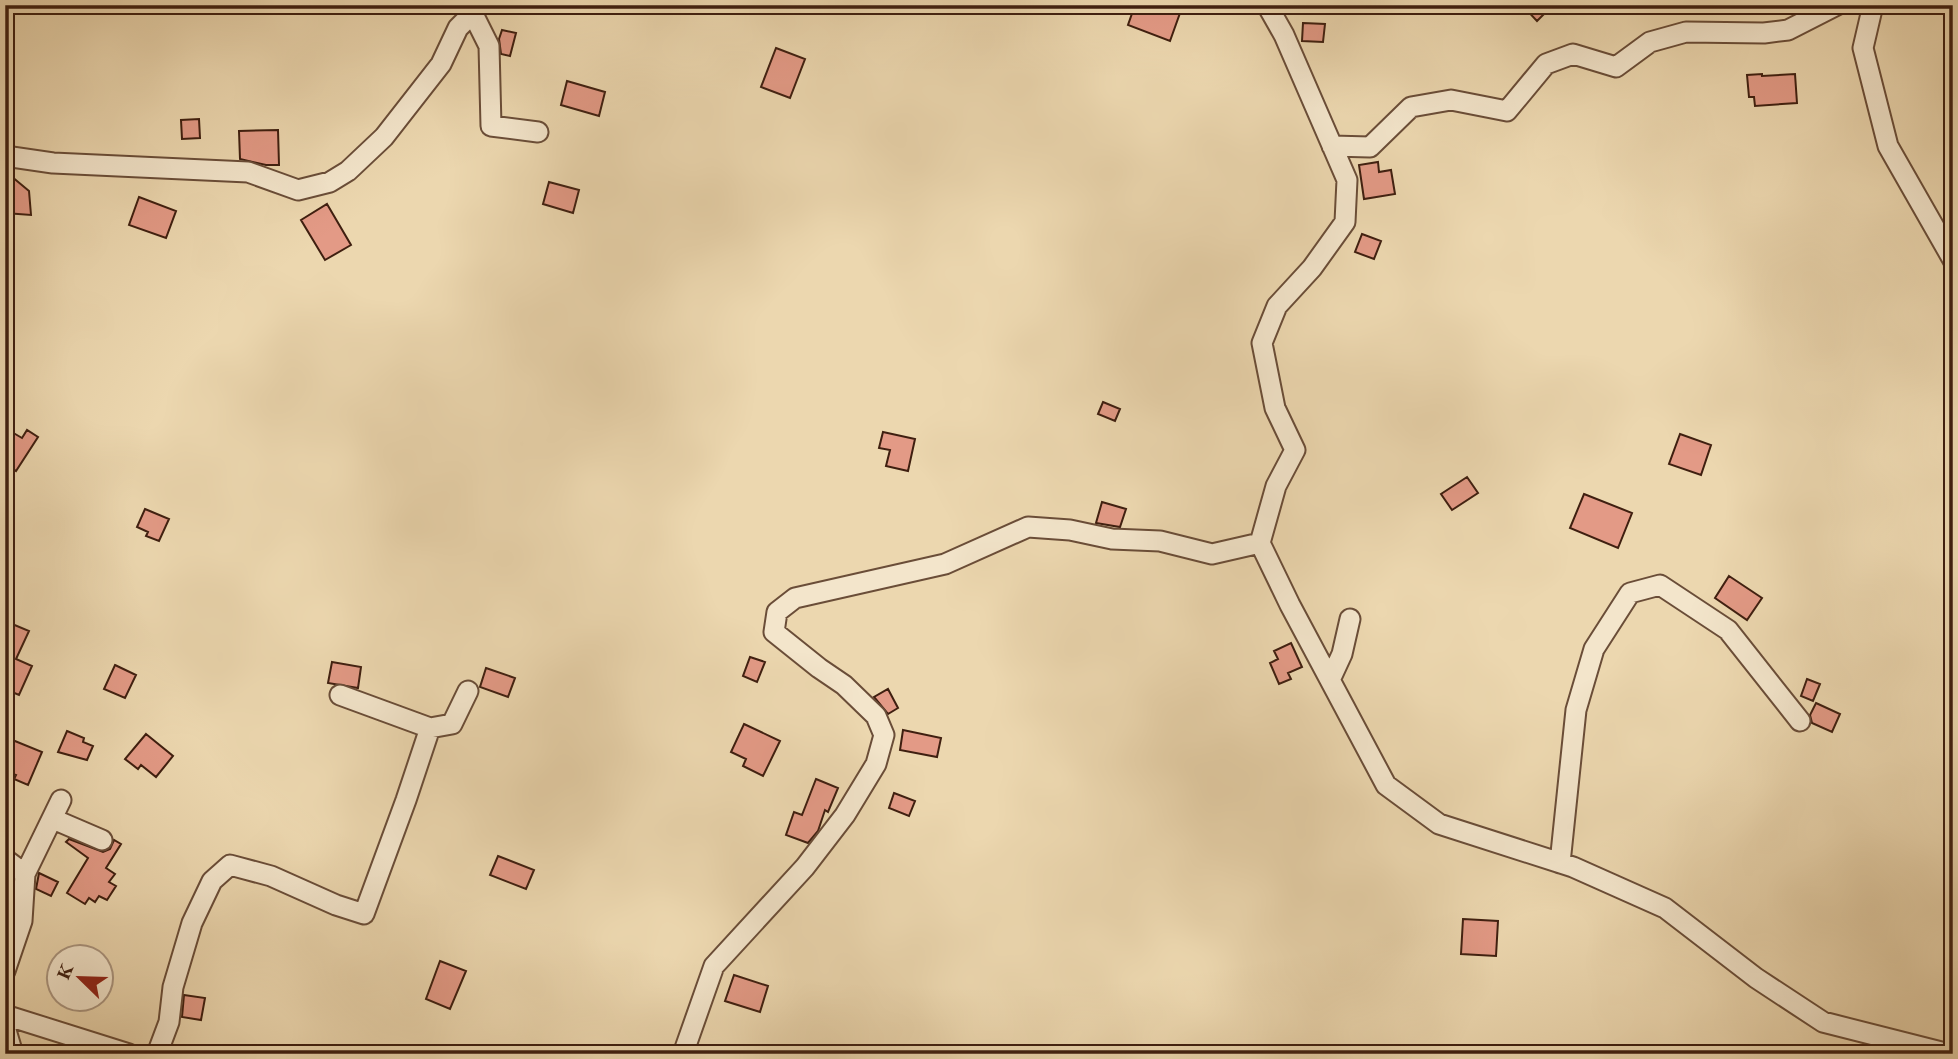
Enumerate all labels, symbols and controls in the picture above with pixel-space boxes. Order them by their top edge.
north arrow [46,944,116,1014]
text: K [50,960,79,983]

